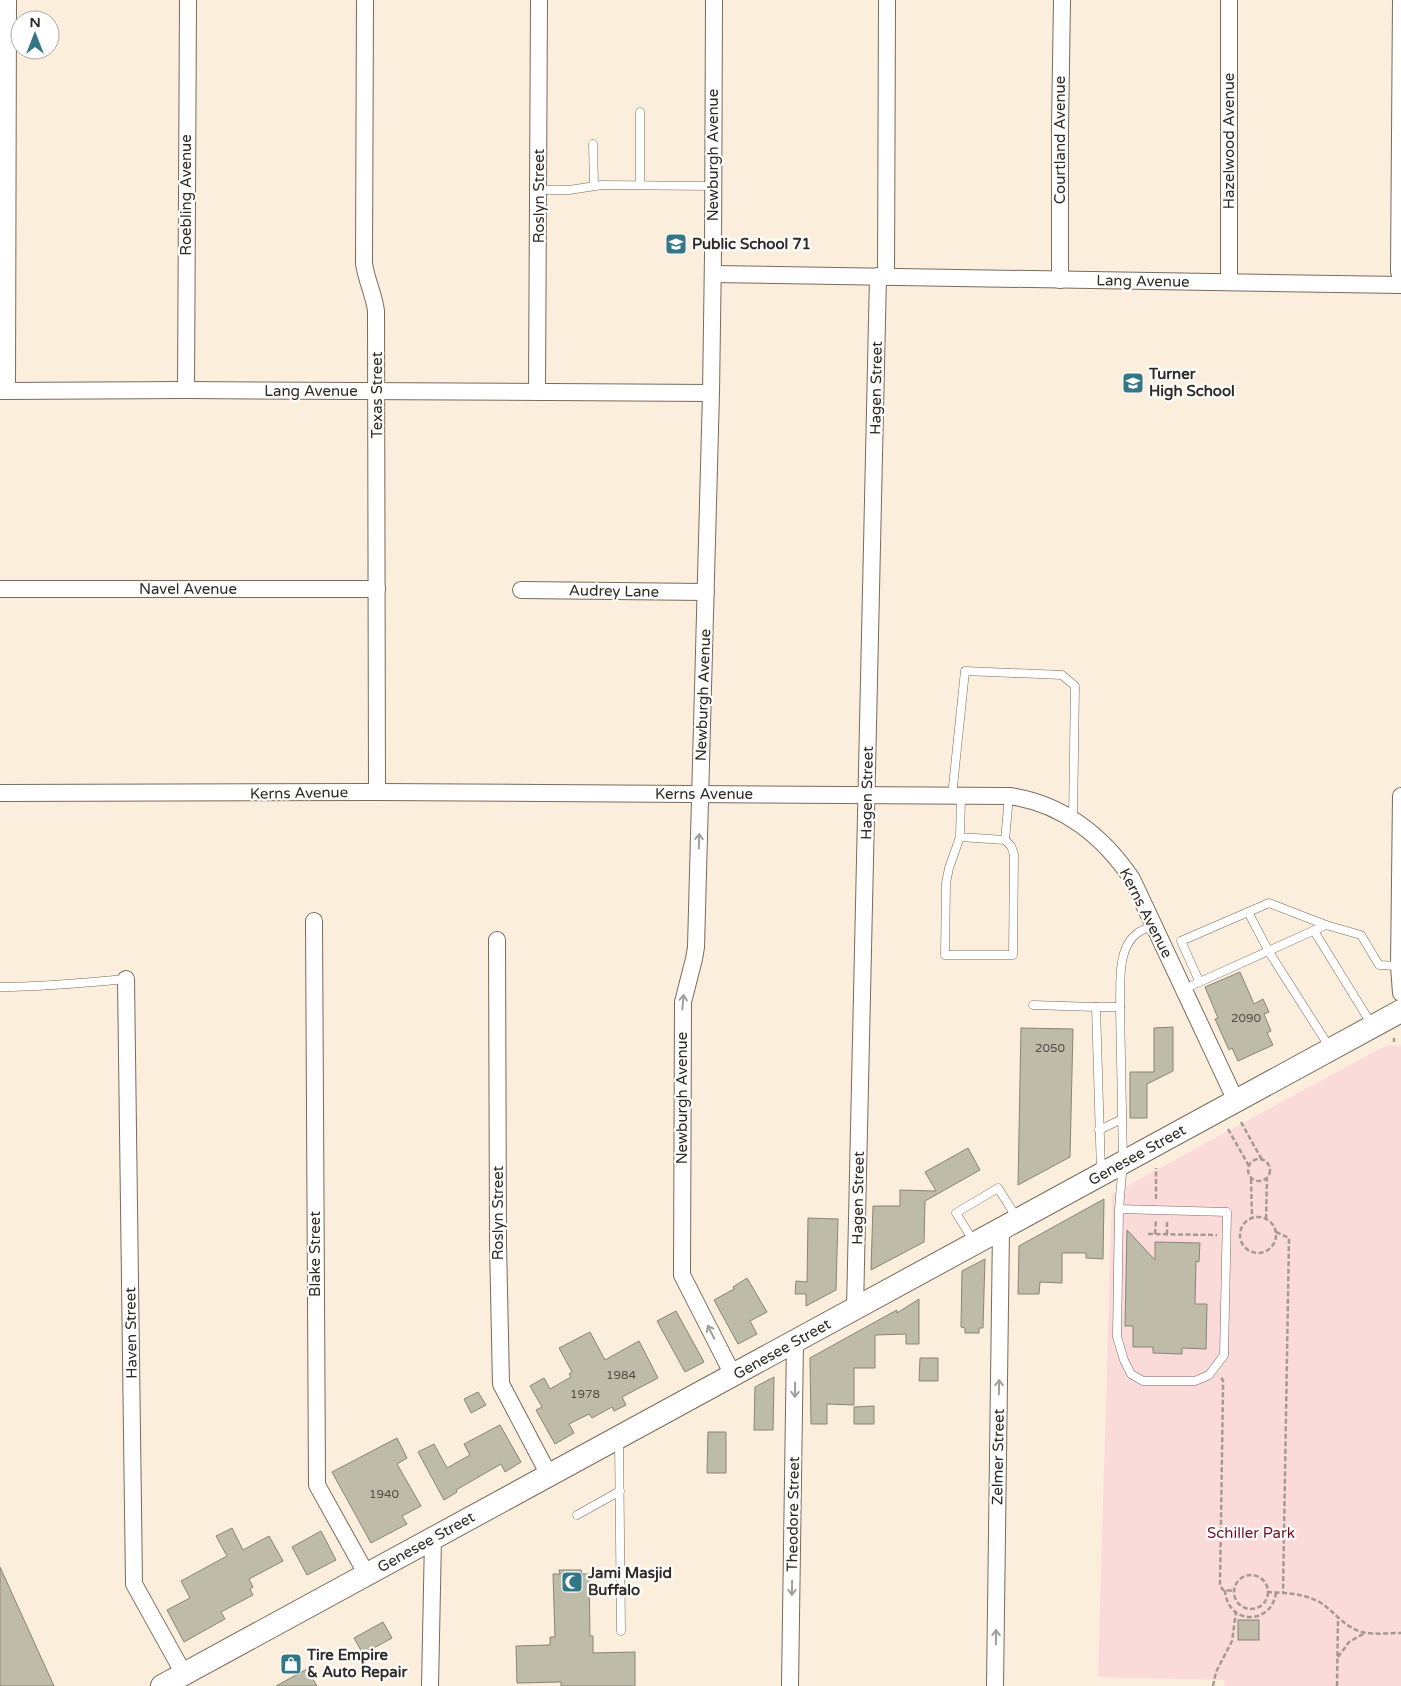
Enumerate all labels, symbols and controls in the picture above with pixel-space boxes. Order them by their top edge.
north arrow [10,10,60,60]
text: N [29,14,41,31]
street label: Hazelwood Avenue [1220,73,1238,209]
street label: Courtland Avenue [1051,76,1069,204]
street label: Newburgh Avenue [704,89,722,221]
street label: Roebling Avenue [177,134,195,256]
street label: Roslyn Street [530,148,548,243]
school or university icon: Public School 71 [664,232,688,256]
place label: Public School 71 [692,235,811,253]
street label: Lang Avenue [1096,271,1190,291]
street label: Hagen Street [866,341,886,435]
street label: Texas Street [368,351,386,439]
place label: Turner High School [1148,365,1235,401]
school or university icon: Turner High School [1121,371,1145,395]
street label: Lang Avenue [264,382,358,400]
street label: Navel Avenue [139,580,237,598]
street label: Audrey Lane [569,581,659,601]
street label: Newburgh Avenue [692,629,714,761]
street label: Hagen Street [857,746,877,840]
street label: Kerns Avenue [250,783,348,803]
street label: Kerns Avenue [655,785,753,803]
one-way arrow [695,833,704,849]
street label: Kerns Avenue [1116,865,1176,961]
one-way arrow [679,994,688,1010]
house number: 2090 [1231,1011,1262,1025]
street label: Newburgh Avenue [673,1032,691,1164]
house number: 2050 [1035,1041,1066,1055]
street label: Genesee Street [1085,1121,1189,1189]
street label: Hagen Street [848,1151,868,1245]
street label: Roslyn Street [489,1165,507,1260]
street label: Blake Street [306,1211,324,1297]
street label: Haven Street [121,1287,141,1379]
street label: Genesee Street [730,1315,834,1383]
one-way arrow [706,1325,715,1340]
house number: 1984 [606,1368,637,1382]
one-way arrow [994,1380,1004,1396]
one-way arrow [790,1382,800,1398]
house number: 1978 [570,1387,600,1401]
street label: Zelmer Street [988,1408,1008,1505]
street label: Theodore Street [783,1456,803,1572]
house number: 1940 [369,1487,400,1501]
street label: Genesee Street [374,1508,478,1576]
park label: Schiller Park [1207,1524,1295,1542]
place label: Jami Masjid Buffalo [587,1564,672,1599]
mosque icon: Jami Masjid Buffalo [560,1570,584,1594]
one-way arrow [787,1579,797,1595]
one-way arrow [991,1630,1001,1646]
place label: Tire Empire & Auto Repair [306,1646,407,1682]
shop icon: Tire Empire & Auto Repair [279,1652,303,1676]

